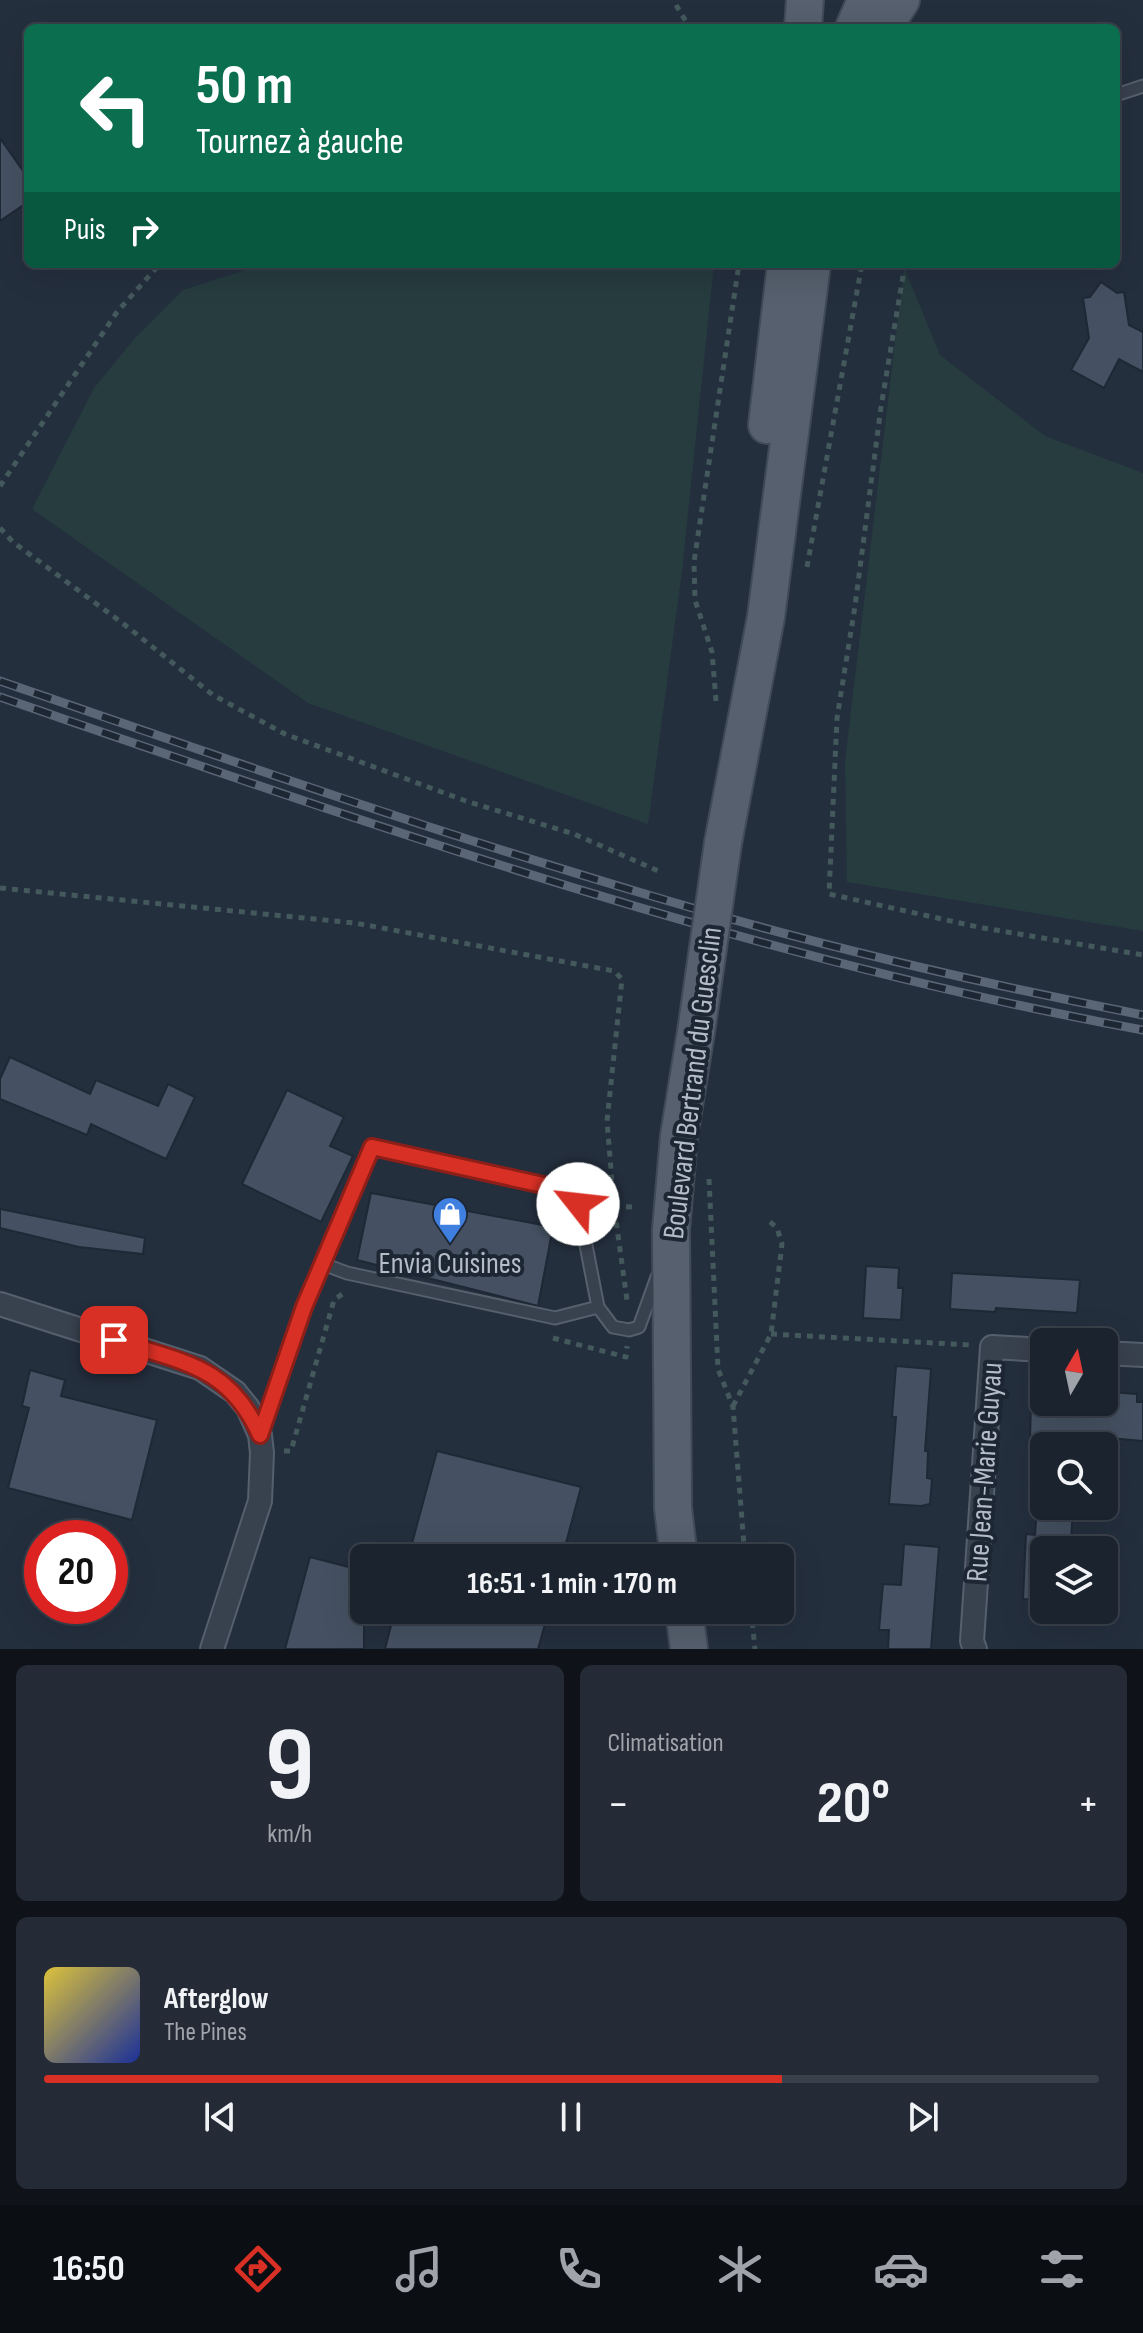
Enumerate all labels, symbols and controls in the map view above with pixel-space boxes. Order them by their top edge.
text: 50 m [196,53,293,120]
icon: left [64,56,168,160]
text: Tournez à gauche [196,121,404,164]
icon: right [122,208,166,252]
text: Puis [64,212,106,248]
street label: Boulevard Bertrand du Guesclin [656,925,730,1241]
position arrow [536,1162,620,1246]
shop icon: Envia Cuisines [431,1195,469,1245]
place label: Envia Cuisines [378,1246,522,1282]
pin [80,1306,148,1374]
icon: arrive [92,1318,136,1362]
north arrow [1030,1328,1118,1416]
map controls [1030,1328,1118,1624]
street label: Rue Jean-Marie Guyau [959,1361,1011,1583]
button: search [1030,1432,1118,1520]
speed limit sign: 20 [24,1520,128,1624]
button: layers [1030,1536,1118,1624]
text: 16:51 · 1 min · 170 m [467,1566,677,1602]
text: 9 [265,1704,314,1829]
text: Climatisation [608,1728,724,1759]
text: 20° [816,1768,890,1840]
text: − [608,1778,629,1831]
text: + [1077,1778,1099,1831]
text: km/h [267,1819,312,1850]
text: Afterglow [164,1981,269,2017]
text: The Pines [164,2017,247,2048]
icon: previous [198,2095,242,2139]
icon: pause [549,2095,593,2139]
icon: next [901,2095,945,2139]
icon: directions [230,2241,286,2297]
icon: music [391,2241,447,2297]
icon: phone [551,2241,607,2297]
icon: climate [712,2241,768,2297]
icon: car [873,2241,929,2297]
icon: filters [1034,2241,1090,2297]
text: 16:50 [52,2248,125,2291]

